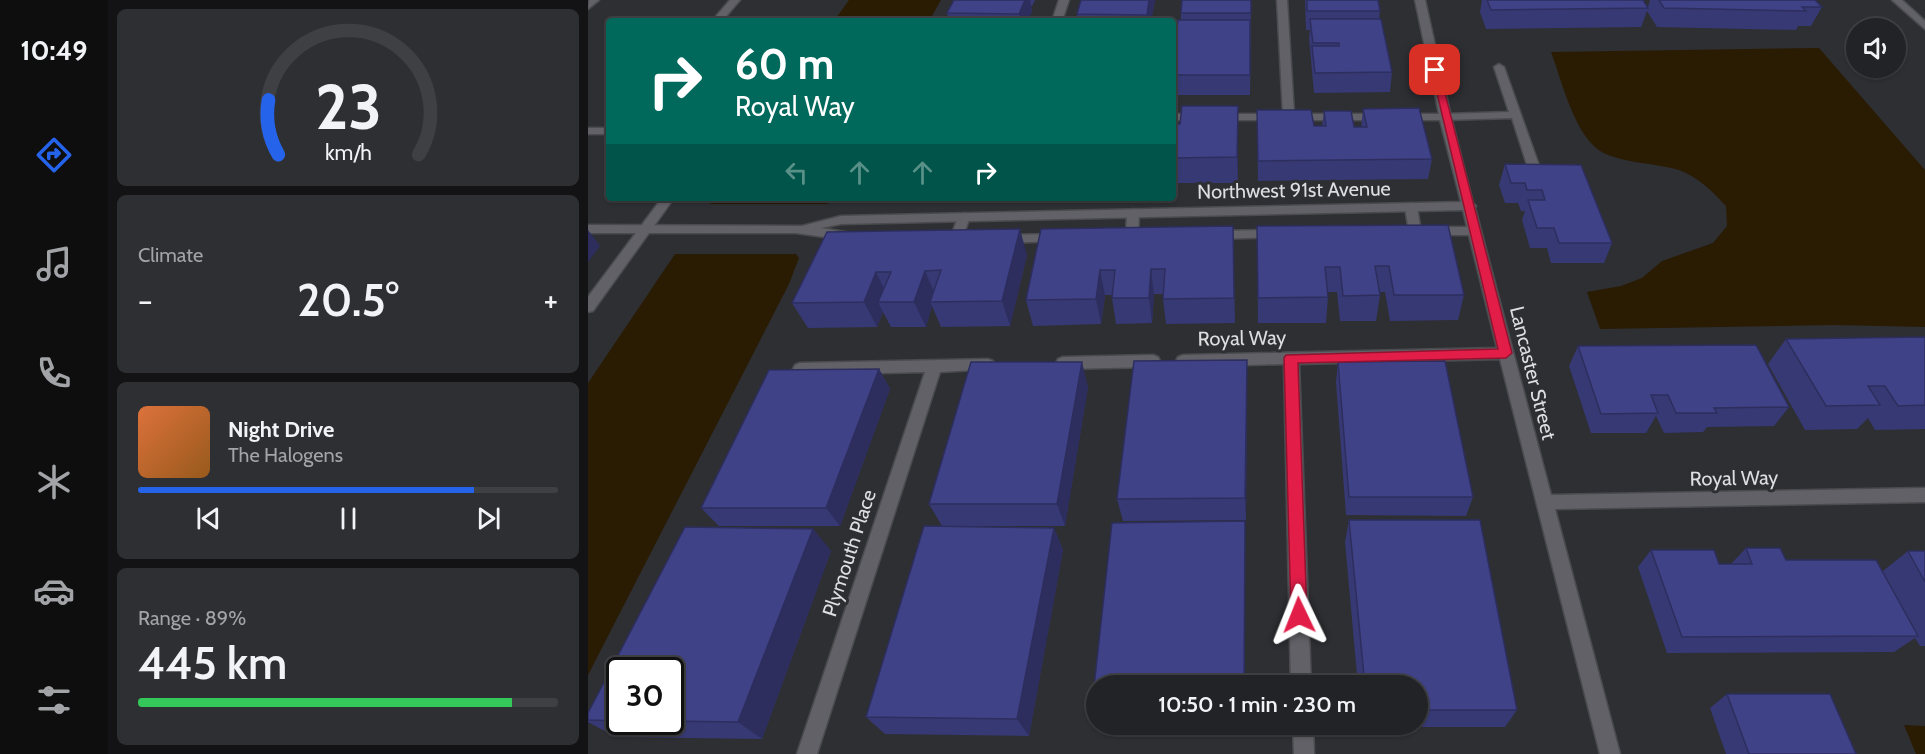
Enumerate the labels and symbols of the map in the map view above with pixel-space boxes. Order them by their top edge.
pin [1409,44,1460,95]
street label: Northwest 91st Avenue [1197,176,1391,204]
street label: Lancaster Street [1505,304,1561,443]
street label: Royal Way [1197,325,1287,351]
street label: Royal Way [1689,465,1779,491]
street label: Plymouth Place [817,487,881,619]
position arrow [1267,583,1331,647]
speed limit sign: 30 [606,657,684,735]

